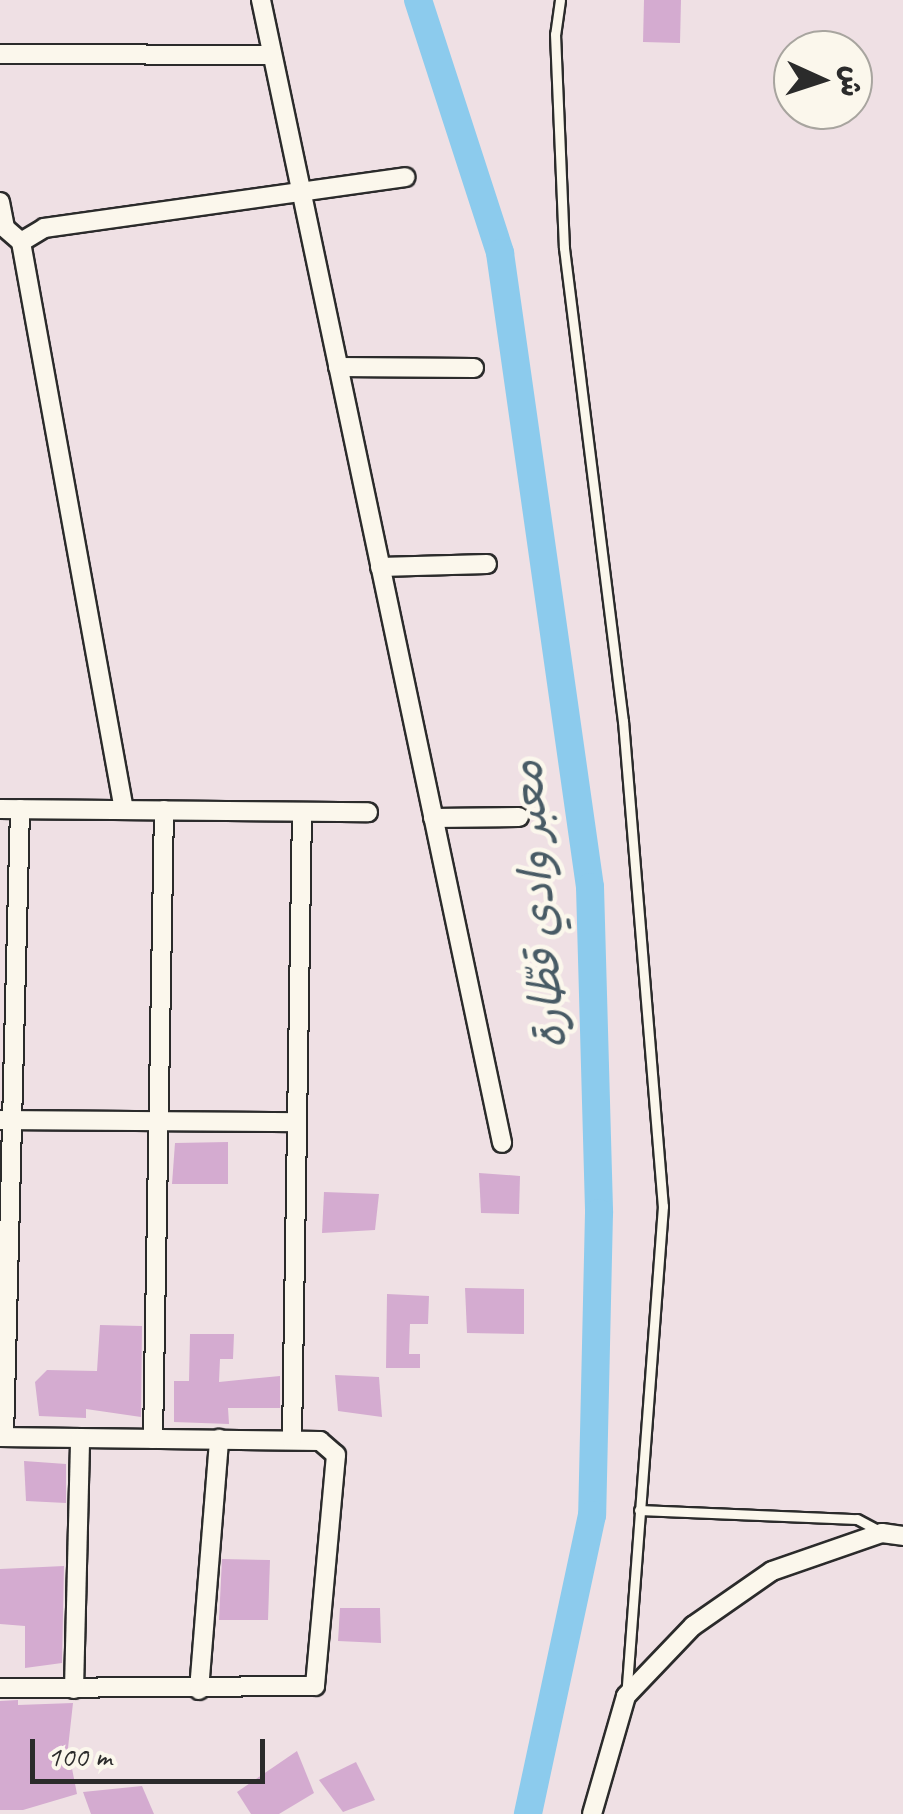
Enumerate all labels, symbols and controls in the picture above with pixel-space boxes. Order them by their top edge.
north arrow [773,30,873,130]
text: ش [833,65,870,98]
water label: معبر وادي قطّارة [499,758,579,1052]
scale bar [35,1719,270,1781]
text: 100 m [47,1737,112,1775]

